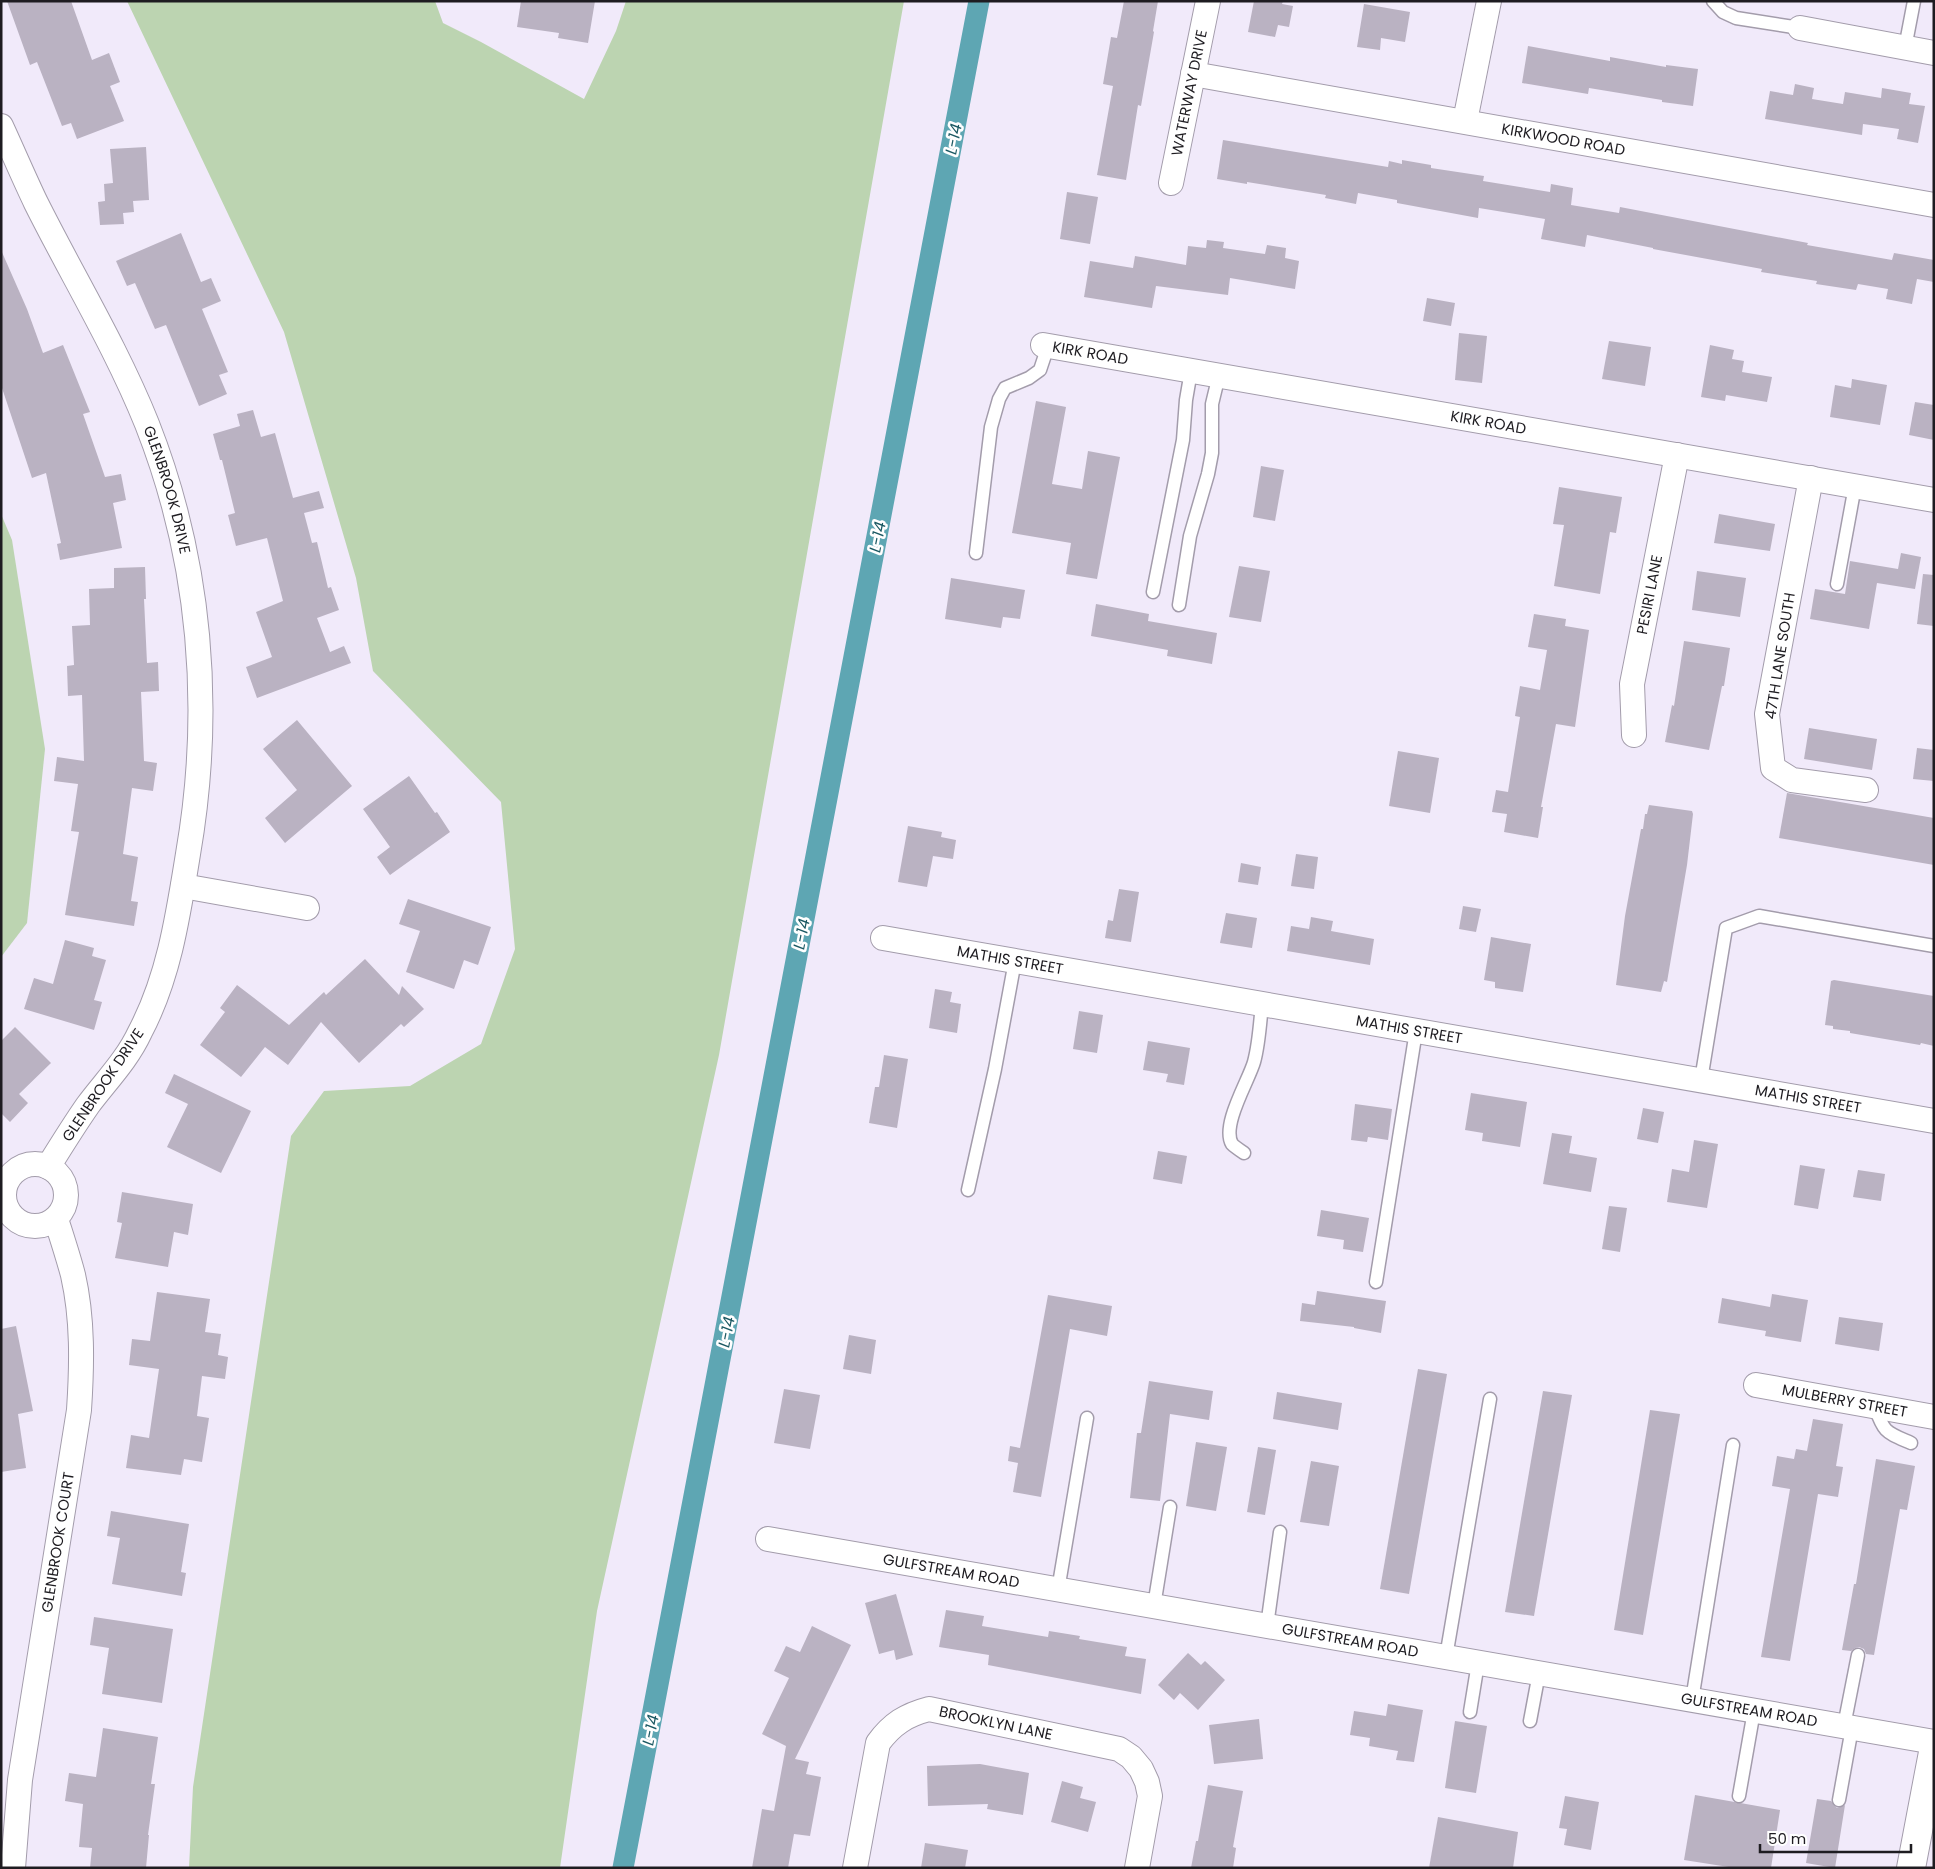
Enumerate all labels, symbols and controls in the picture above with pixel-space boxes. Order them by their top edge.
street label: WATERWAY DRIVE [1166,28,1212,158]
street label: KIRKWOOD ROAD [1500,118,1627,160]
water label: L-14 [939,122,968,156]
street label: KIRK ROAD [1051,336,1130,370]
street label: KIRK ROAD [1449,405,1528,439]
street label: GLENBROOK DRIVE [139,423,196,556]
water label: L-14 [863,520,892,554]
street label: PESIRI LANE [1631,553,1667,636]
street label: 47TH LANE SOUTH [1759,591,1800,721]
water label: L-14 [787,917,816,951]
street label: MATHIS STREET [955,940,1065,979]
street label: MATHIS STREET [1354,1010,1464,1049]
street label: GLENBROOK DRIVE [57,1024,148,1146]
street label: MATHIS STREET [1753,1079,1863,1118]
water label: L-14 [712,1315,741,1349]
street label: MULBERRY STREET [1780,1379,1909,1422]
street label: GLENBROOK COURT [36,1470,79,1614]
street label: GULFSTREAM ROAD [881,1548,1021,1593]
street label: GULFSTREAM ROAD [1280,1618,1420,1662]
street label: GULFSTREAM ROAD [1679,1687,1819,1732]
street label: BROOKLYN LANE [937,1700,1055,1745]
water label: L-14 [636,1713,665,1747]
scale bar [1760,1822,1911,1854]
text: 50 m [1768,1828,1806,1849]

